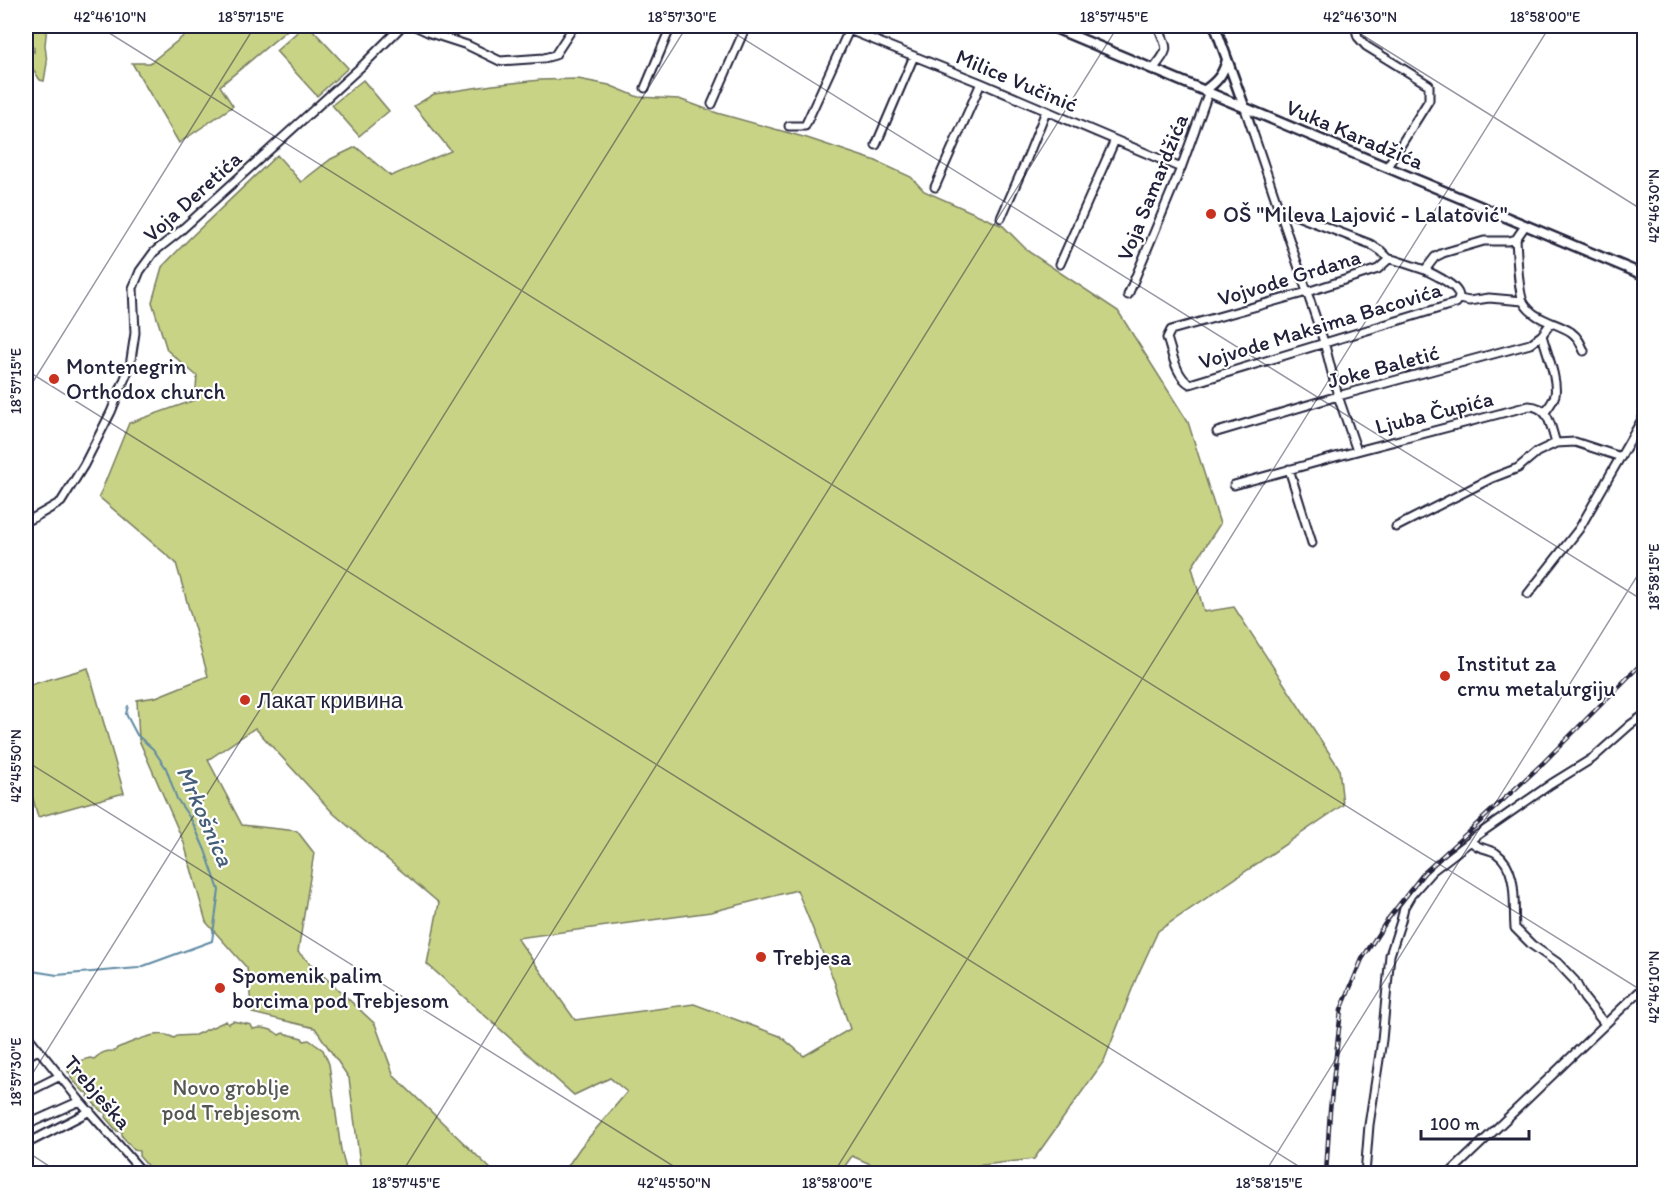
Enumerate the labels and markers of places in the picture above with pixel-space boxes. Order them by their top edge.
place label: OŠ "Mileva Lajović - Lalatović" [1223,201,1508,228]
marker: OŠ "Mileva Lajović - Lalatović" [1204,207,1218,221]
place label: Montenegrin Orthodox church [66,353,226,405]
marker: Montenegrin Orthodox church [47,372,61,386]
place label: Institut za crnu metalurgiju [1457,650,1615,702]
marker: Institut za crnu metalurgiju [1438,669,1452,683]
place label: Лакат кривина [257,687,404,714]
marker: Лакат кривина [238,693,252,707]
place label: Trebjesa [773,944,852,971]
marker: Trebjesa [754,950,768,964]
place label: Spomenik palim borcima pod Trebjesom [232,962,449,1014]
marker: Spomenik palim borcima pod Trebjesom [213,981,227,995]

